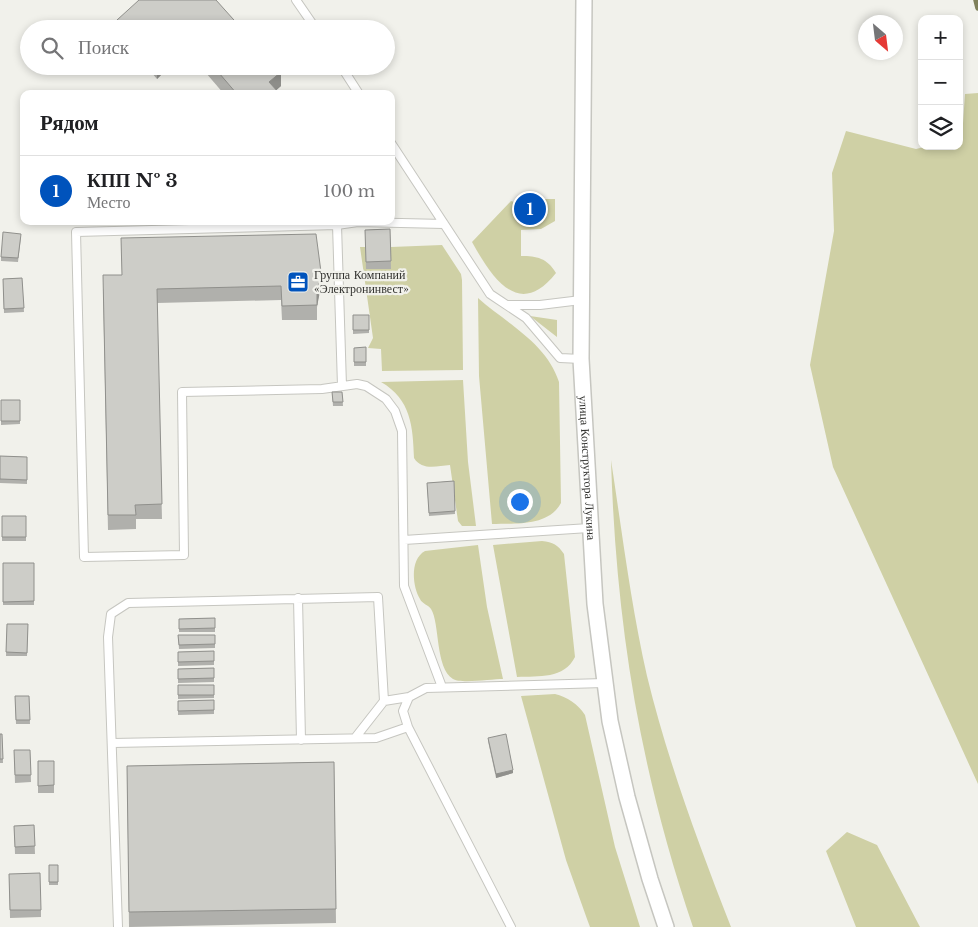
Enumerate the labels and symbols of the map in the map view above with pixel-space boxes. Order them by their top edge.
north arrow [858,15,903,60]
pin: 1 [514,190,546,228]
place label: Группа Компаний «Электронинвест» [314,267,409,296]
office icon: Группа Компаний «Электронинвест» [286,270,310,294]
street label: улица Конструктора Лукина [576,395,599,541]
your location [507,489,533,515]

